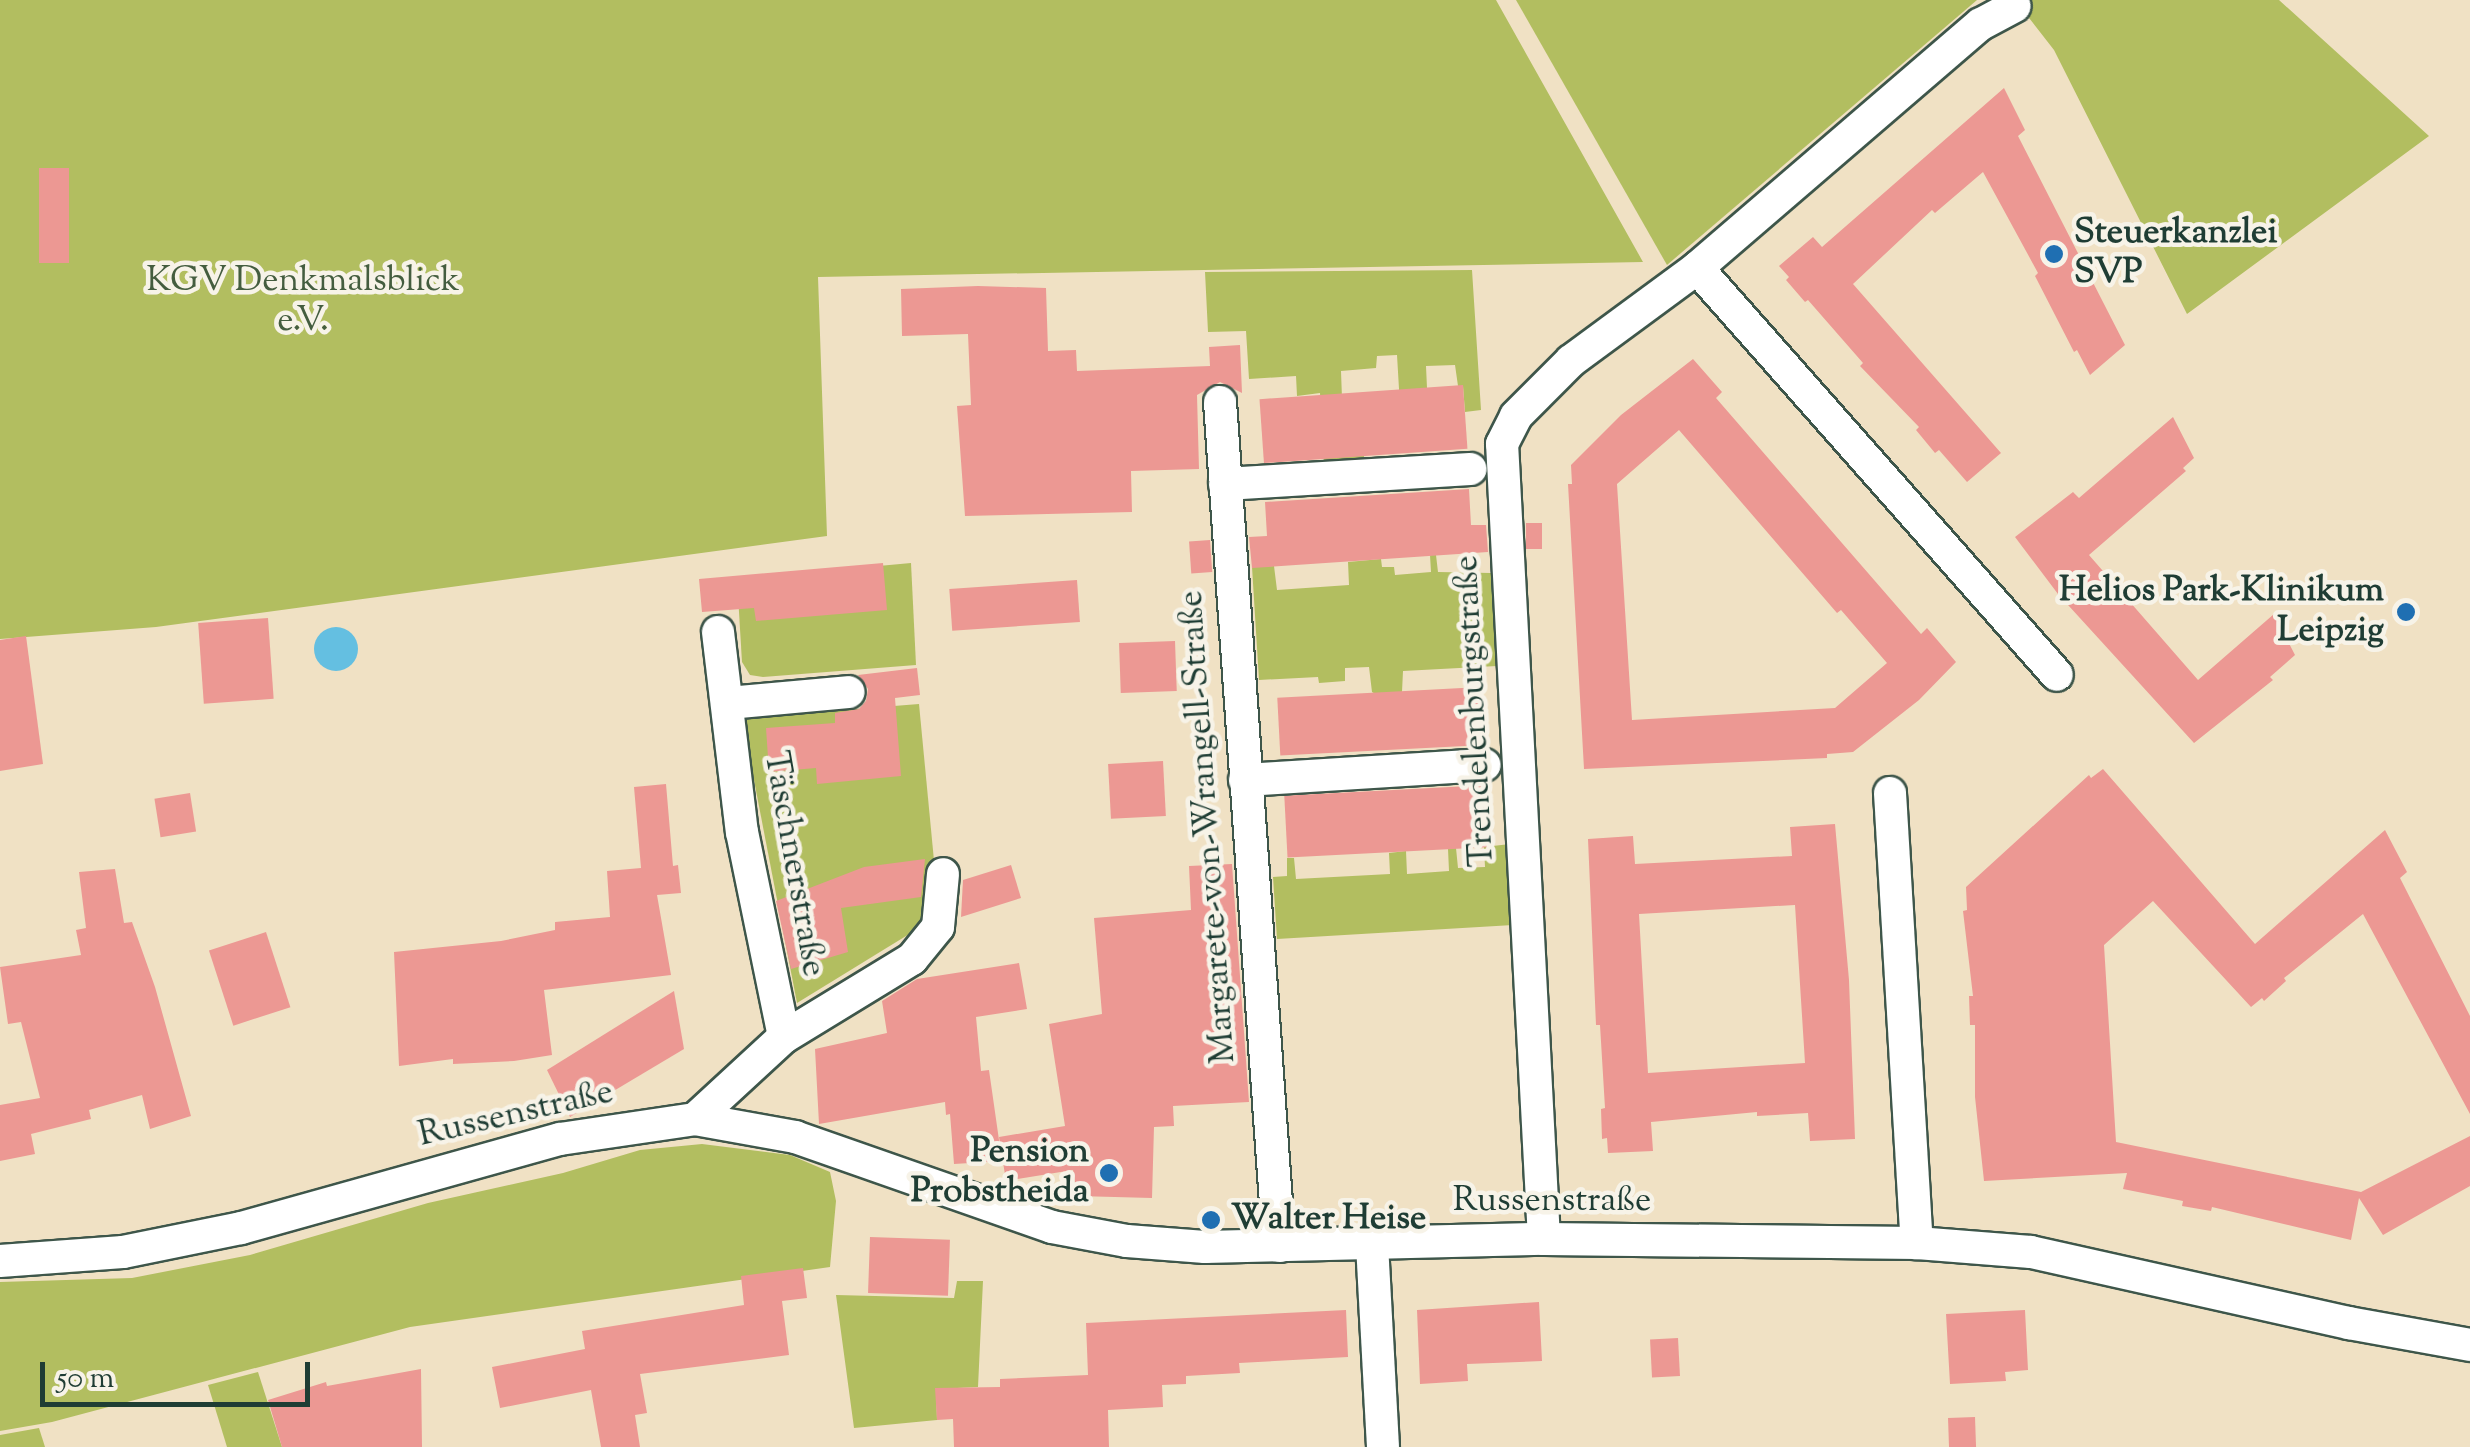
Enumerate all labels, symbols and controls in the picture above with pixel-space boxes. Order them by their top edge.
place label: Steuerkanzlei SVP [2074,213,2277,295]
marker: Steuerkanzlei SVP [2043,243,2065,265]
park label: KGV Denkmalsblick e.V. [146,261,460,343]
street label: Trendelenburgstraße [1447,554,1505,868]
place label: Helios Park-Klinikum Leipzig [2059,571,2384,653]
street label: Margarete-von-Wrangell-Straße [1172,589,1246,1065]
marker: Helios Park-Klinikum Leipzig [2393,599,2419,625]
street label: Täschnerstraße [753,748,833,980]
street label: Russenstraße [415,1072,617,1158]
place label: Pension Probstheida [911,1132,1089,1214]
marker: Pension Probstheida [1098,1162,1120,1184]
street label: Russenstraße [1453,1181,1651,1223]
place label: Walter Heise [1231,1199,1426,1241]
marker: Walter Heise [1200,1209,1222,1231]
scale bar [45,1342,315,1404]
text: 50 m [57,1358,114,1401]

